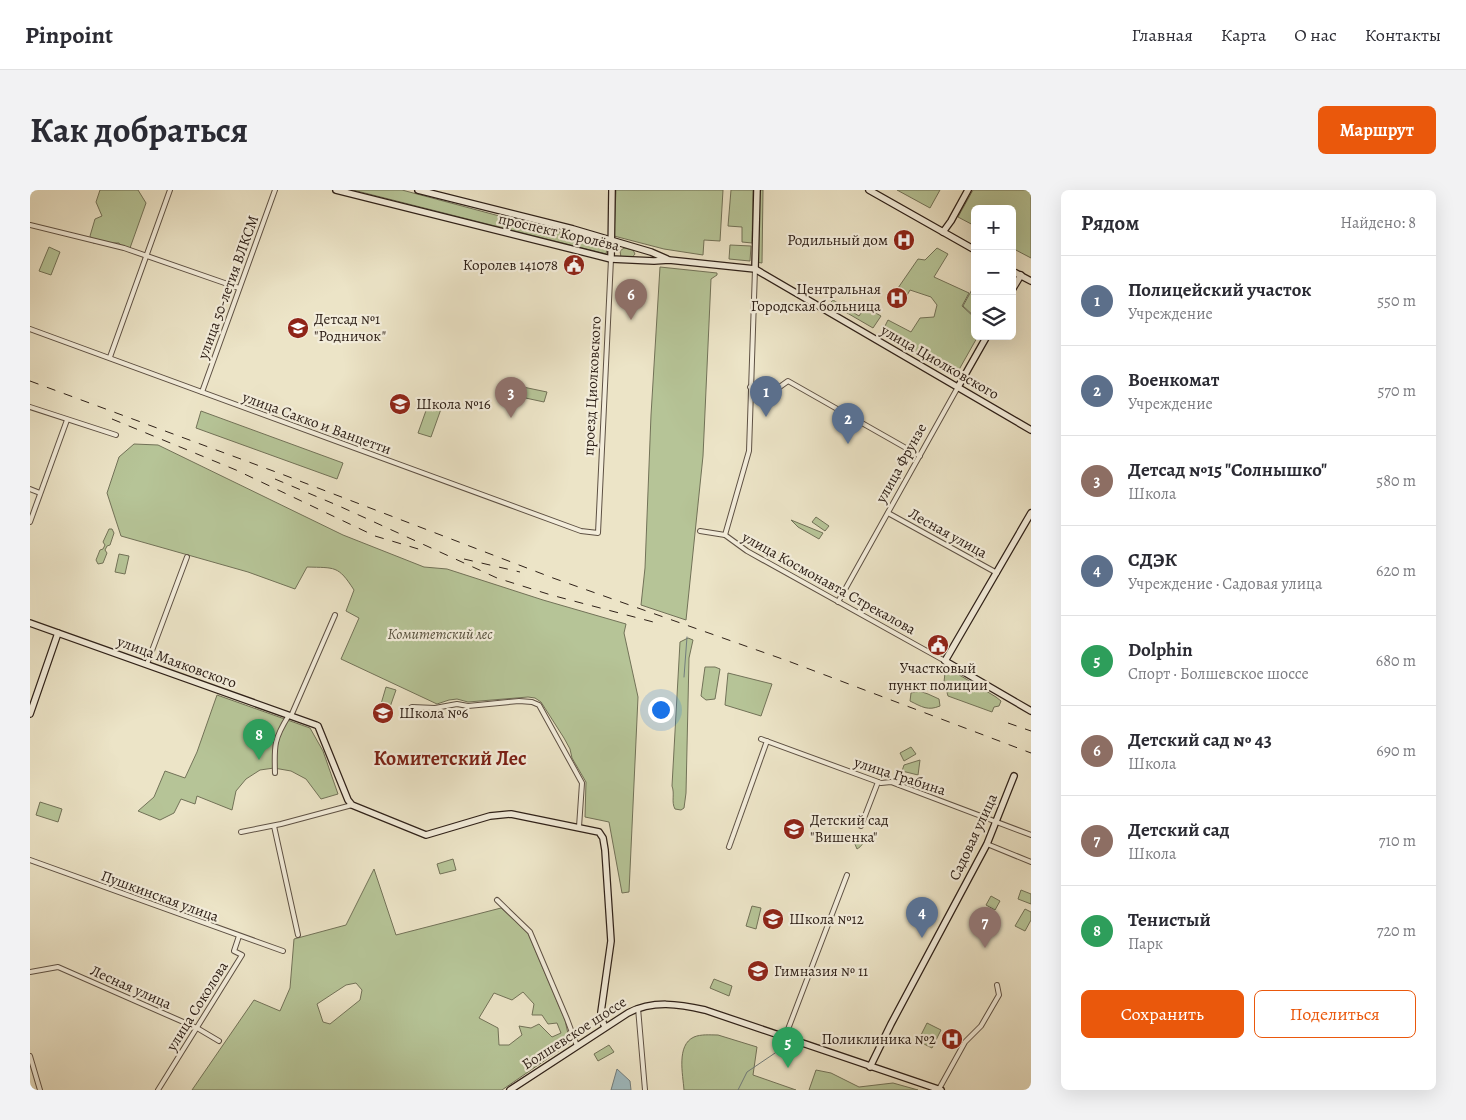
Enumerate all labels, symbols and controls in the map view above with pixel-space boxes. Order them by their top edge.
text: Pinpoint [25,19,113,51]
text: Главная [1132,23,1193,47]
text: Карта [1221,23,1266,47]
text: О нас [1294,23,1337,47]
text: Контакты [1365,23,1441,47]
text: Как добраться [30,106,248,154]
button: Маршрут [1318,106,1436,154]
map controls [971,205,1016,340]
button: + [971,205,1016,250]
street label: проспект Королёва [496,208,622,256]
text: Рядом [1081,209,1139,237]
street label: улица 50-летия ВЛКСМ [192,212,263,363]
text: Найдено: 8 [1340,212,1416,234]
hospital icon: Родильный дом [892,228,916,252]
place label: Родильный дом [787,230,888,250]
button: − [971,250,1016,295]
public building icon: Королев 141078 [562,253,586,277]
place label: Королев 141078 [463,255,558,275]
text: Полицейский участок [1128,277,1312,303]
pin: 6 [615,279,647,320]
place label: Центральная Городская больница [751,279,881,316]
hospital icon: Центральная Городская больница [885,286,909,310]
text: 1 [1094,290,1100,312]
text: 550 m [1377,290,1416,312]
button: layers [971,295,1016,340]
text: Учреждение [1128,303,1213,325]
place label: Детсад №1 "Родничок" [314,309,386,346]
school or university icon: Детсад №1 "Родничок" [286,316,310,340]
street label: проезд Циолковского [578,316,606,456]
street label: улица Циолковского [876,319,1003,404]
text: Военкомат [1128,367,1219,393]
pin: 1 [750,376,782,417]
pin: 3 [495,377,527,418]
text: 2 [1093,380,1101,402]
text: 570 m [1377,380,1416,402]
street label: улица Сакко и Ванцетти [239,386,394,459]
school or university icon: Школа №16 [388,392,412,416]
text: Учреждение [1128,393,1213,415]
place label: Школа №16 [416,394,491,414]
pin: 2 [832,403,864,444]
street label: улица Фрунзе [870,419,931,507]
text: Детсад №15 "Солнышко" [1128,457,1327,483]
text: 3 [1094,470,1100,492]
text: 580 m [1376,470,1416,492]
text: Школа [1128,483,1176,505]
street label: Лесная улица [905,503,991,563]
street label: улица Космонавта Стрекалова [738,526,919,639]
text: СДЭК [1128,547,1177,573]
text: 4 [1093,560,1101,582]
text: 620 m [1376,560,1416,582]
text: Учреждение · Садовая улица [1128,573,1322,595]
park label: Комитетский лес [387,624,493,644]
street label: улица Маяковского [114,631,239,693]
public building icon: Участковый пункт полиции [926,633,950,657]
text: Dolphin [1128,637,1193,663]
text: 5 [1094,650,1100,672]
text: 680 m [1376,650,1416,672]
place label: Участковый пункт полиции [888,658,988,695]
text: Спорт · Болшевское шоссе [1128,663,1309,685]
your location [648,697,674,723]
school or university icon: Школа №6 [371,701,395,725]
place label: Школа №6 [399,703,469,723]
pin: 8 [243,719,275,760]
text: Детский сад № 43 [1128,727,1272,753]
text: 6 [1093,740,1101,762]
text: 690 m [1376,740,1416,762]
district label: Комитетский Лес [373,745,527,772]
street label: улица Грабина [851,751,948,800]
text: Школа [1128,753,1176,775]
street label: Садовая улица [944,790,1002,884]
place label: Детский сад "Вишенка" [810,810,889,847]
school or university icon: Детский сад "Вишенка" [782,817,806,841]
text: Детский сад [1128,817,1230,843]
text: 7 [1094,830,1100,852]
text: 710 m [1379,830,1416,852]
text: Школа [1128,843,1176,865]
street label: Пушкинская улица [98,865,222,927]
pin: 4 [906,897,938,938]
school or university icon: Школа №12 [761,907,785,931]
pin: 7 [969,907,1001,948]
text: Тенистый [1128,907,1211,933]
place label: Школа №12 [789,909,864,929]
text: 8 [1093,920,1101,942]
text: 720 m [1377,920,1416,942]
text: Парк [1128,933,1163,955]
street label: улица Соколова [161,957,233,1055]
school or university icon: Гимназия № 11 [746,959,770,983]
street label: Лесная улица [87,960,175,1014]
place label: Гимназия № 11 [774,961,868,981]
button: Сохранить [1081,990,1244,1038]
button: Поделиться [1254,990,1416,1038]
street label: Болшевское шоссе [518,992,630,1074]
pin: 5 [772,1027,804,1068]
hospital icon: Поликлиника №2 [940,1027,964,1051]
place label: Поликлиника №2 [821,1029,936,1049]

